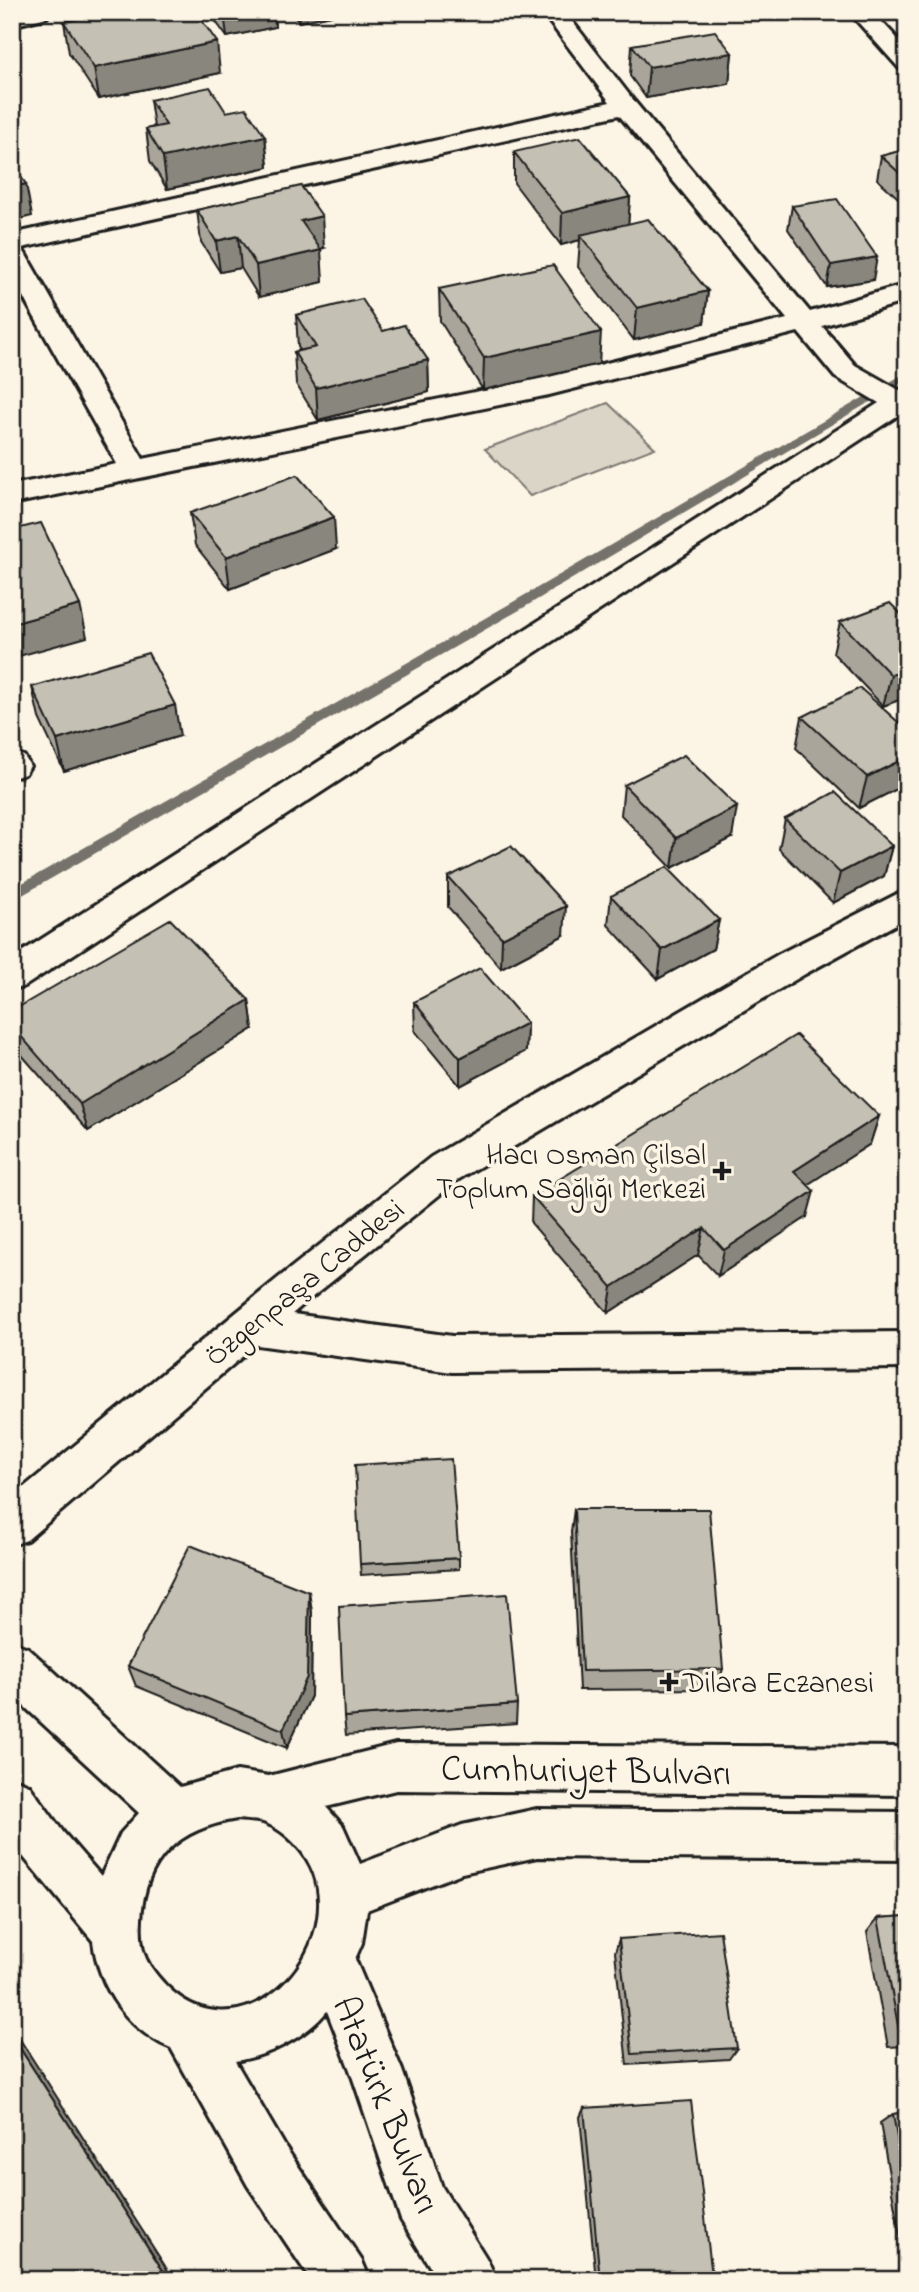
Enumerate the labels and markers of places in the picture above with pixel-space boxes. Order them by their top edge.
place label: Hacı Osman Çilsal Toplum Sağlığı Merkezi [436,1135,706,1213]
marker: Hacı Osman Çilsal Toplum Sağlığı Merkezi [712,1161,732,1181]
place label: Dilara Eczanesi [682,1663,874,1707]
marker: Dilara Eczanesi [661,1674,677,1690]

